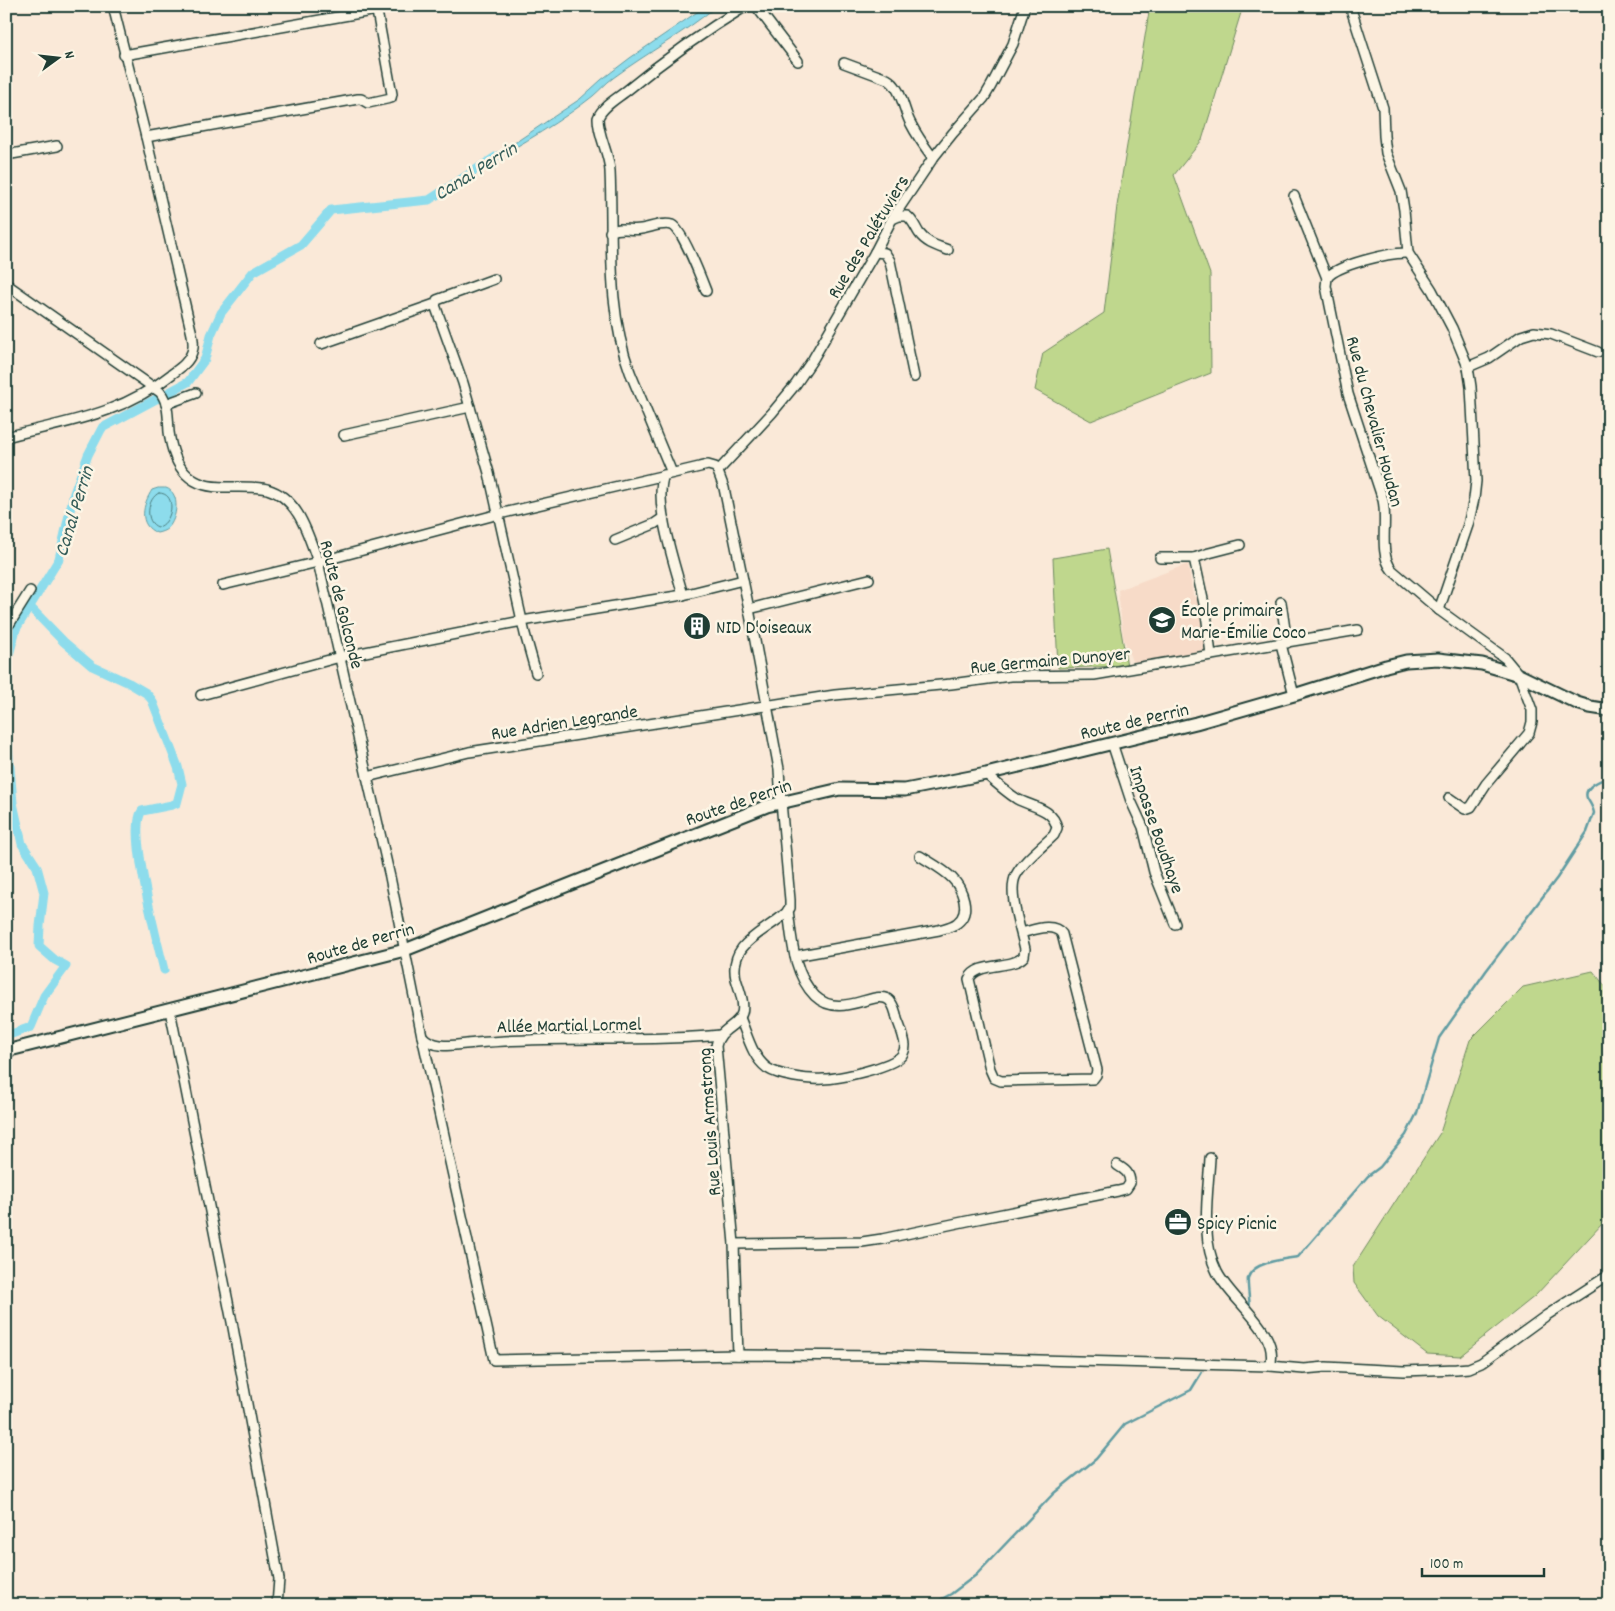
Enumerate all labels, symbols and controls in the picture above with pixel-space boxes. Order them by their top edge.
north arrow [32,32,82,82]
text: N [58,49,79,61]
water label: Canal Perrin [430,136,524,209]
street label: Rue des Palétuviers [822,171,918,305]
street label: Rue du Chevalier Houdan [1337,334,1408,510]
water label: Canal Perrin [49,463,103,560]
street label: Route de Golconde [311,538,369,672]
place label: École primaire Marie-Émilie Coco [1181,599,1306,648]
school or university icon: École primaire Marie-Émilie Coco [1147,605,1177,635]
building icon: NID D'oiseaux [682,611,712,641]
place label: NID D'oiseaux [716,616,811,643]
street label: Rue Germaine Dunoyer [969,642,1131,683]
street label: Route de Perrin [1078,698,1192,749]
street label: Rue Adrien Legrande [489,700,640,749]
street label: Impasse Boudhaye [1120,763,1189,898]
street label: Route de Perrin [682,774,796,835]
street label: Route de Perrin [304,917,418,974]
street label: Allée Martial Lormel [496,1013,642,1042]
street label: Rue Louis Armstrong [693,1047,730,1197]
office icon: Spicy Picnic [1163,1207,1193,1237]
place label: Spicy Picnic [1197,1212,1277,1239]
scale bar [1422,1546,1545,1578]
text: 100 m [1430,1554,1463,1576]

